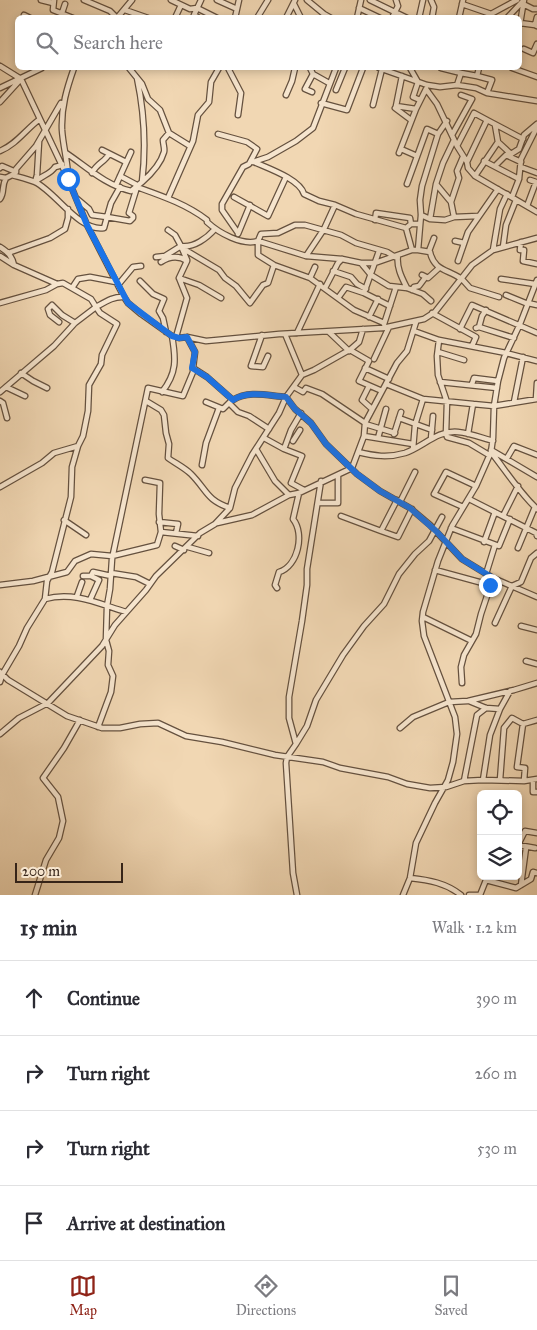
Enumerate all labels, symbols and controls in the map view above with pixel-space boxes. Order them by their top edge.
search box [15,15,522,70]
icon: search [33,29,61,57]
text: Search here [73,31,163,54]
route start [57,168,80,191]
route end [479,574,502,597]
map controls [477,790,522,880]
button: locate [477,790,522,835]
button: layers [477,835,522,880]
scale bar [15,860,122,883]
text: 200 m [22,863,60,880]
text: 15 min [20,915,77,941]
text: Walk · 1.2 km [432,918,517,937]
icon: ahead [20,984,48,1012]
text: Continue [67,987,140,1010]
text: 390 m [476,989,517,1008]
icon: right [20,1059,48,1087]
text: Turn right [67,1062,150,1085]
text: 260 m [475,1064,517,1083]
icon: right [20,1134,48,1162]
text: Turn right [67,1137,150,1160]
text: 530 m [477,1139,517,1158]
icon: arrive [20,1209,48,1237]
text: Arrive at destination [67,1212,225,1235]
tab: Map [69,1272,97,1319]
tab: Directions [236,1272,296,1319]
tab: Saved [435,1272,468,1319]

